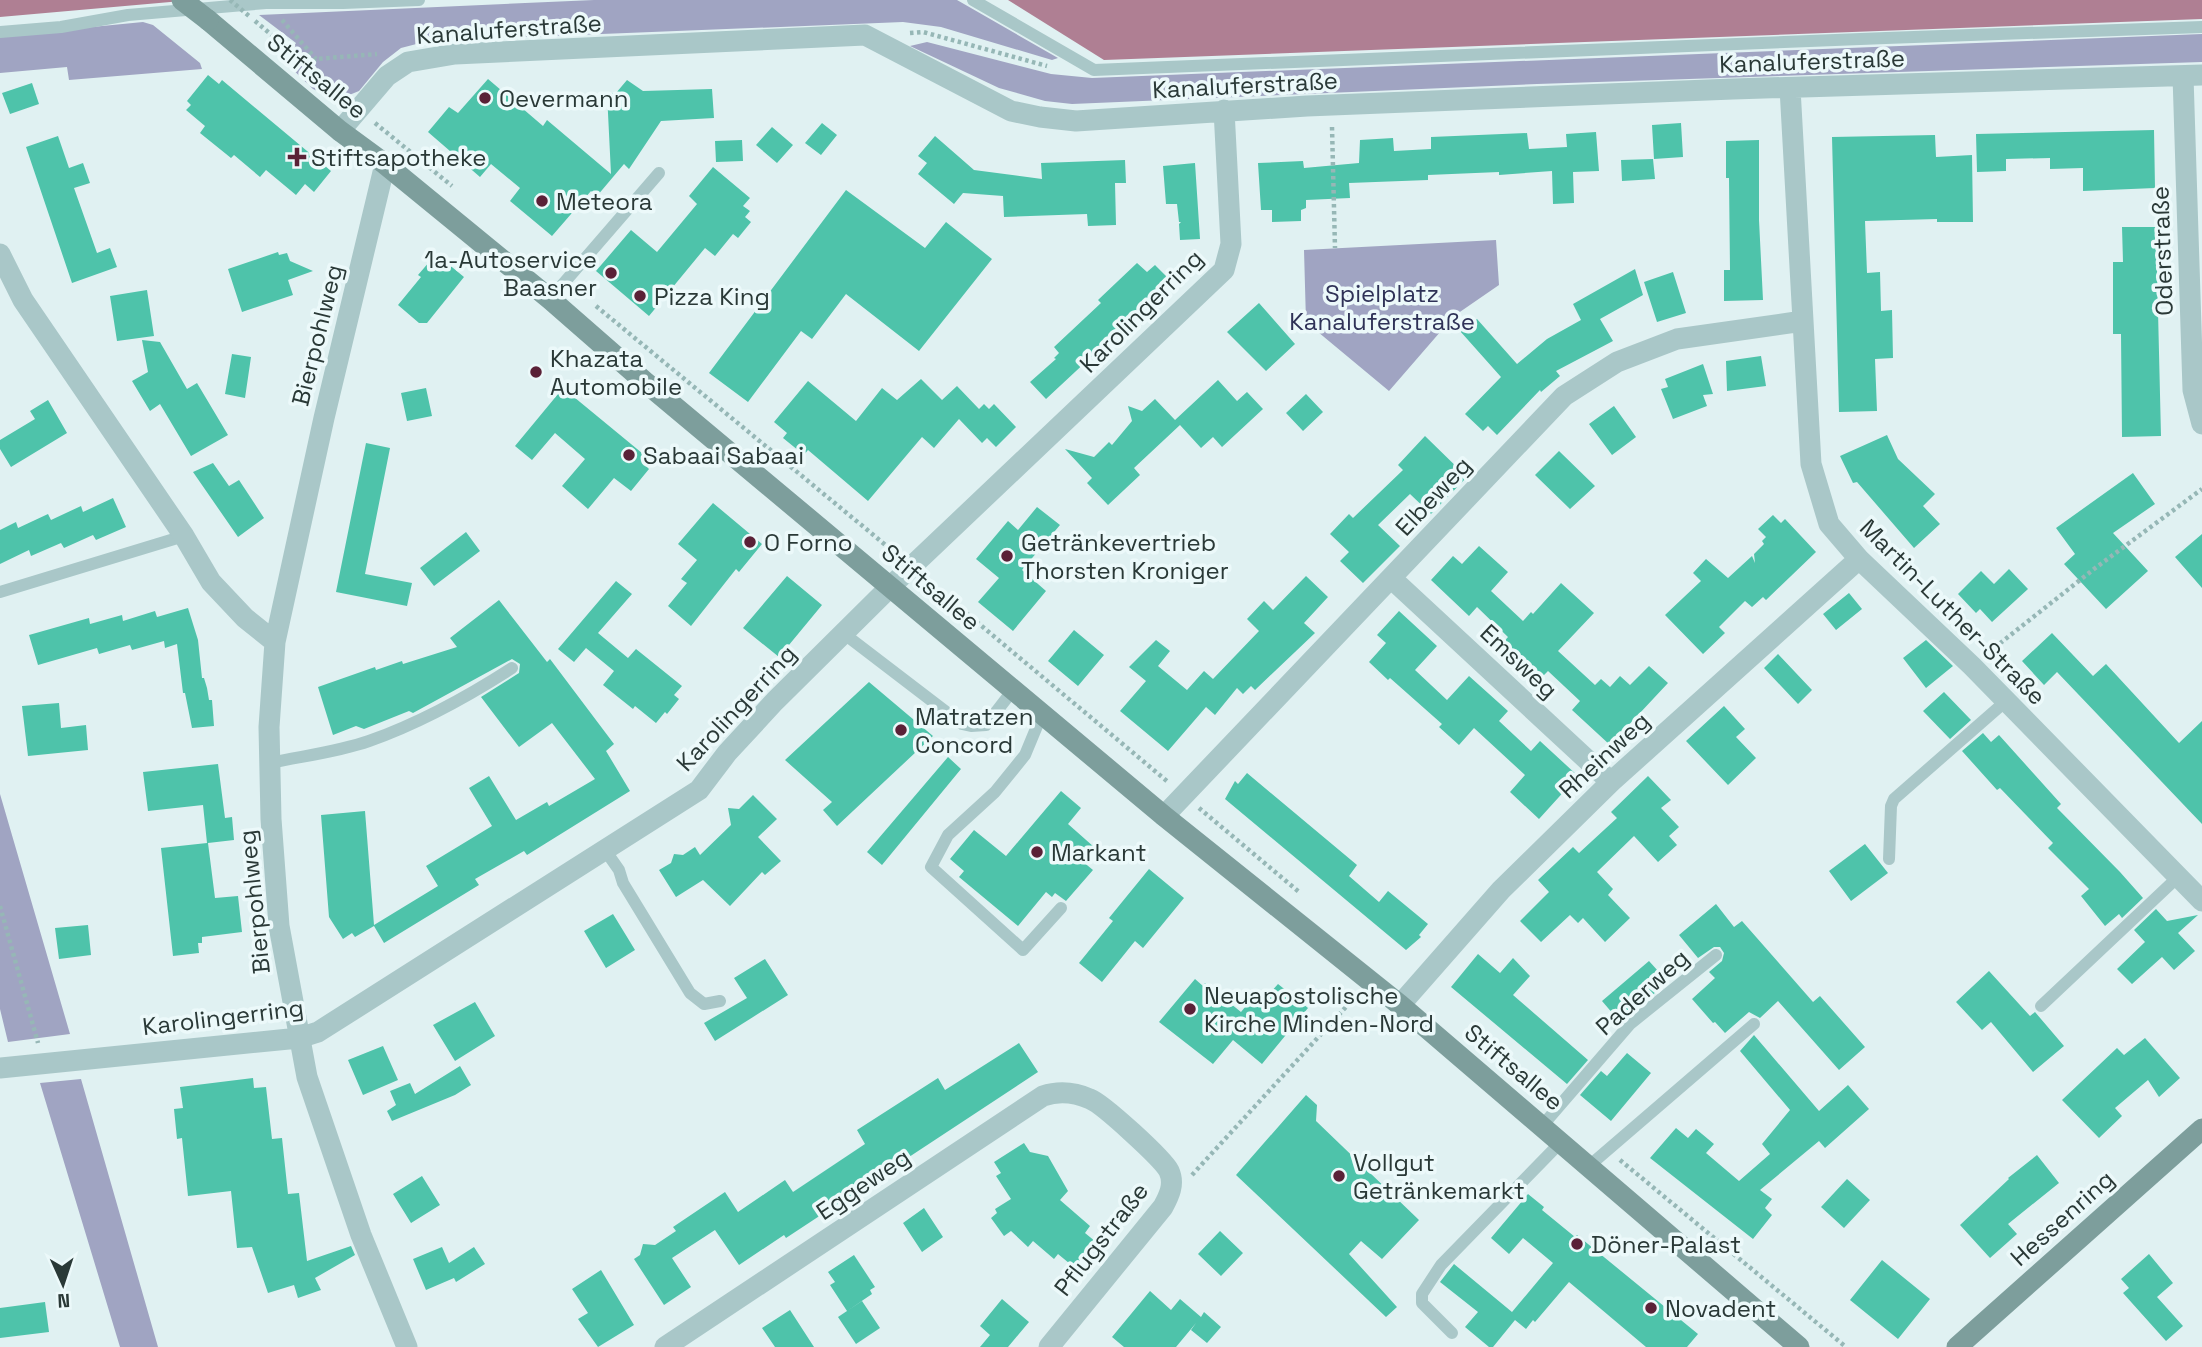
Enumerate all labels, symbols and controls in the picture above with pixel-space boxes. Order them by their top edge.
street label: Kanaluferstraße [415,7,603,51]
street label: Stiftsallee [261,26,373,126]
street label: Kanaluferstraße [1719,42,1905,80]
street label: Kanaluferstraße [1151,65,1339,105]
place label: Oevermann [499,83,628,114]
marker: Oevermann [477,90,493,106]
place label: Stiftsapotheke [311,142,487,173]
marker: Stiftsapotheke [289,149,305,165]
place label: Meteora [556,186,653,217]
street label: Oderstraße [2144,186,2180,316]
marker: Meteora [534,193,550,209]
street label: Karolingerring [1073,243,1209,379]
place label: 1a-Autoservice Baasner [424,244,597,303]
street label: Bierpohlweg [284,261,350,409]
marker: 1a-Autoservice Baasner [603,265,619,281]
park label: Spielplatz Kanaluferstraße [1289,278,1475,337]
place label: Pizza King [654,281,770,312]
marker: Pizza King [632,288,648,304]
place label: Khazata Automobile [550,343,682,402]
marker: Khazata Automobile [528,364,544,380]
place label: Sabaai Sabaai [643,440,804,471]
marker: Sabaai Sabaai [621,447,637,463]
street label: Elbeweg [1388,450,1478,542]
street label: Martin-Luther-Straße [1853,512,2053,712]
place label: O Forno [764,527,852,558]
place label: Getränkevertrieb Thorsten Kroniger [1021,527,1229,586]
marker: O Forno [742,534,758,550]
street label: Stiftsallee [875,537,987,637]
marker: Getränkevertrieb Thorsten Kroniger [999,548,1015,564]
street label: Emsweg [1474,617,1564,705]
street label: Karolingerring [669,638,803,778]
place label: Matratzen Concord [915,701,1034,760]
street label: Rheinweg [1552,705,1656,805]
marker: Matratzen Concord [893,722,909,738]
street label: Bierpohlweg [231,829,277,975]
place label: Markant [1051,837,1146,868]
marker: Markant [1029,844,1045,860]
street label: Paderweg [1589,942,1695,1042]
place label: Neuapostolische Kirche Minden-Nord [1204,980,1434,1039]
street label: Karolingerring [141,992,305,1042]
marker: Neuapostolische Kirche Minden-Nord [1182,1001,1198,1017]
street label: Stiftsallee [1458,1017,1570,1117]
street label: Eggeweg [810,1141,916,1227]
place label: Vollgut Getränkemarkt [1353,1147,1525,1206]
street label: Hessenring [2004,1163,2120,1273]
marker: Vollgut Getränkemarkt [1331,1168,1347,1184]
street label: Pflugstraße [1047,1176,1155,1302]
place label: Döner-Palast [1591,1229,1741,1260]
marker: Döner-Palast [1569,1236,1585,1252]
north arrow [28,1249,98,1319]
text: N [57,1288,71,1313]
place label: Novadent [1665,1293,1776,1324]
marker: Novadent [1643,1300,1659,1316]

